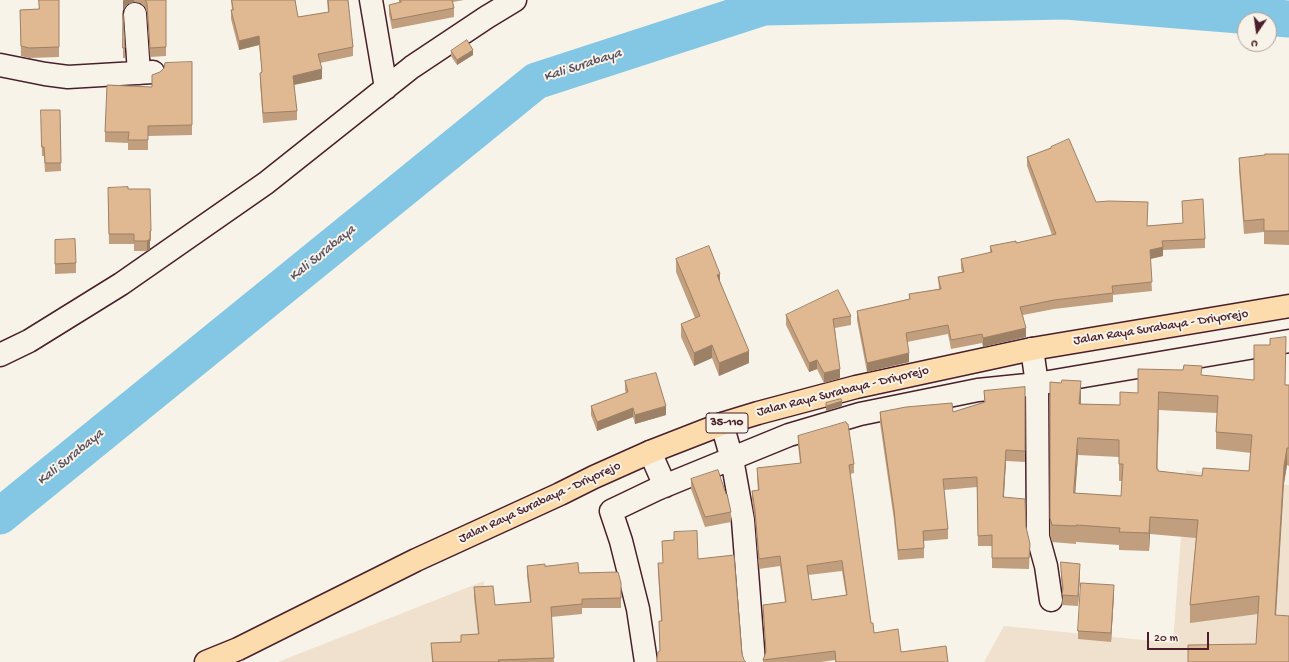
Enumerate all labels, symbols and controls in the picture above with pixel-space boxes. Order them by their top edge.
north arrow [1237,12,1277,52]
text: U [1250,36,1259,49]
water label: Kali Surabaya [542,46,624,86]
water label: Kali Surabaya [286,222,360,286]
street label: Jalan Raya Surabaya - Driyorejo [1072,306,1250,350]
street label: Jalan Raya Surabaya - Driyorejo [755,363,931,421]
road number: 35-110 [706,413,748,433]
water label: Kali Surabaya [34,426,108,490]
street label: Jalan Raya Surabaya - Driyorejo [457,459,623,547]
scale bar [1149,624,1211,650]
text: 20 m [1154,632,1178,646]

